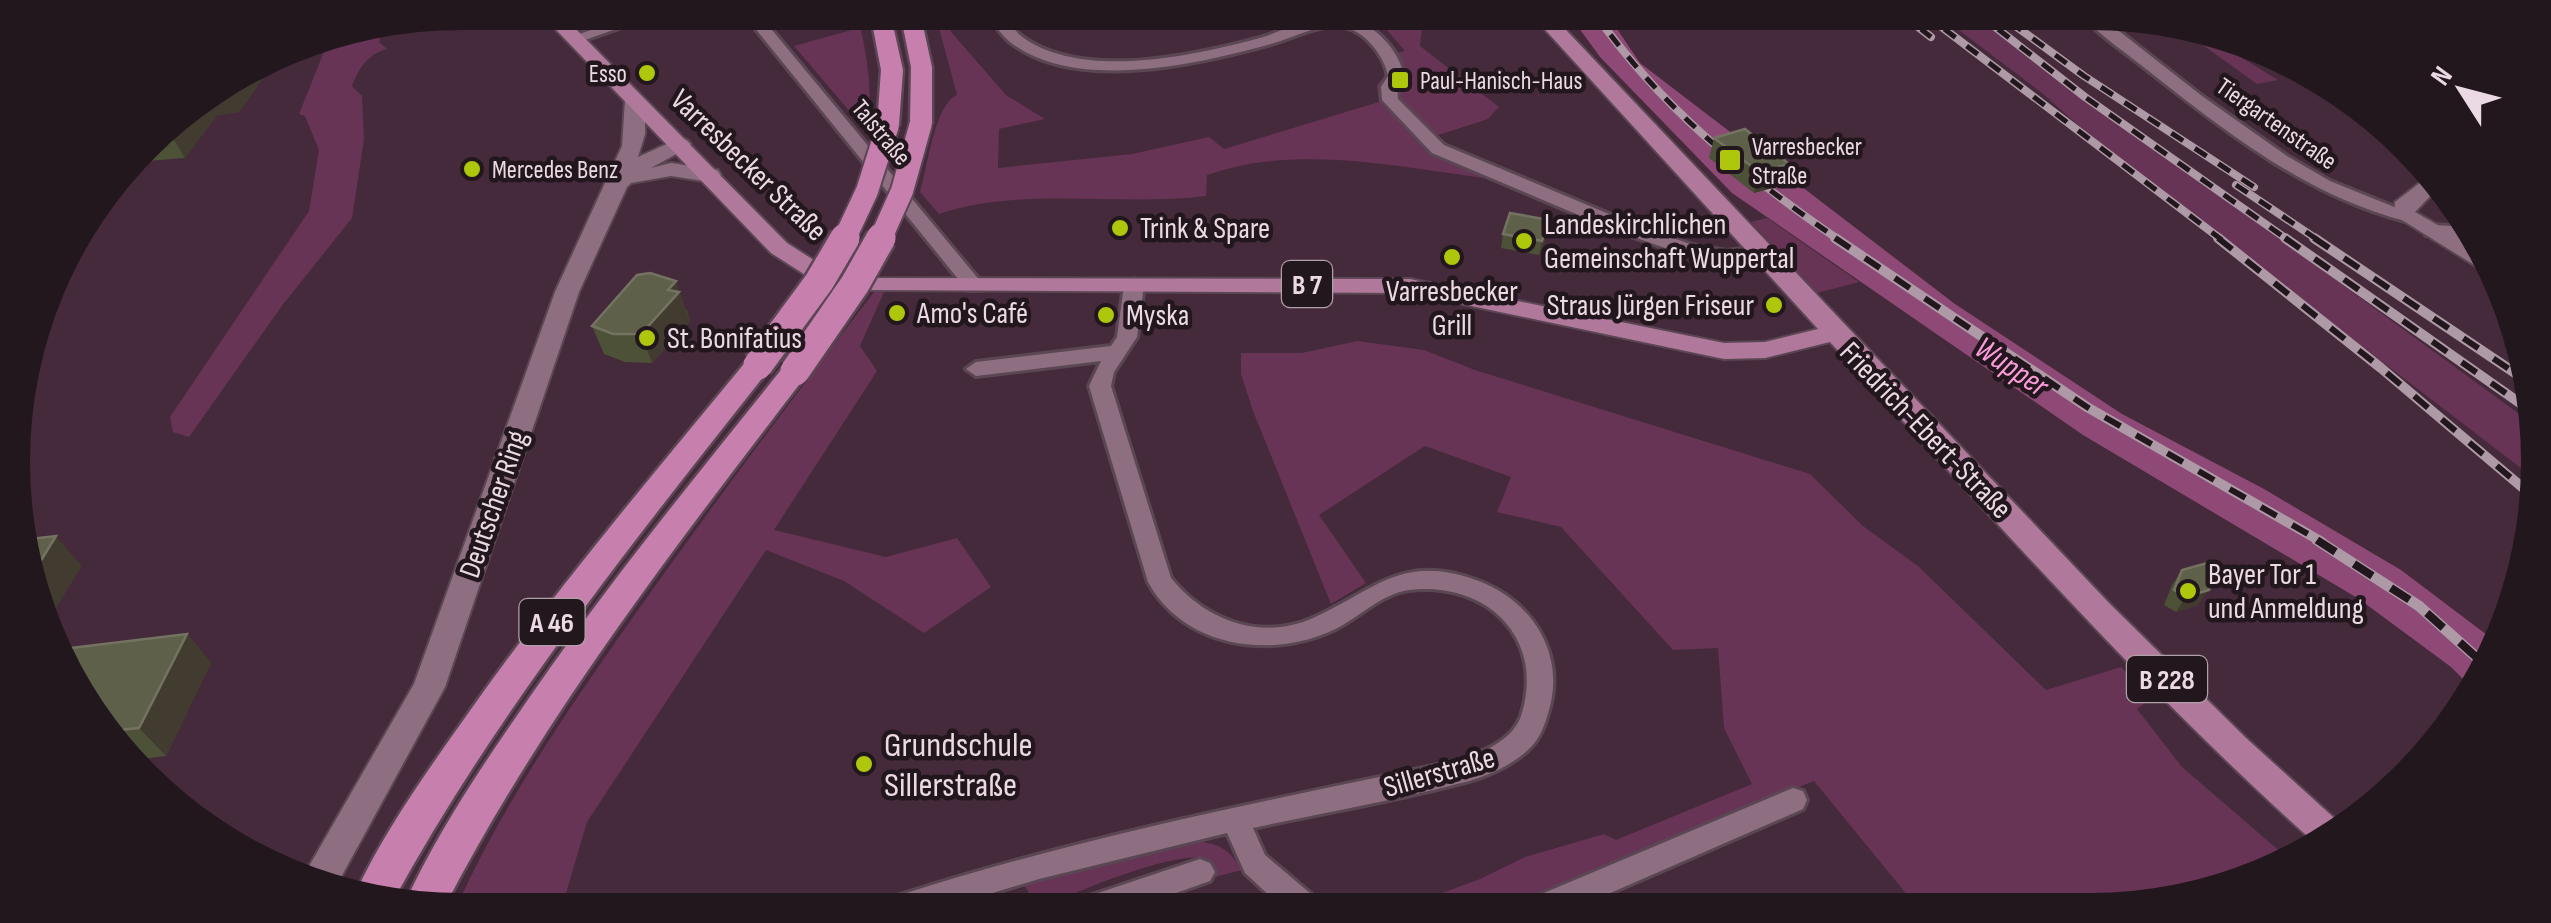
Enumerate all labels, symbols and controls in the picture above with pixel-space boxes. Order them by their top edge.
north arrow [2411,40,2511,140]
place label: Esso [589,59,627,90]
text: N [2424,60,2460,92]
marker: Esso [636,62,658,84]
place label: Paul-Hanisch-Haus [1420,66,1582,97]
marker: Paul-Hanisch-Haus [1389,69,1411,91]
street label: Tiergartenstraße [2210,71,2342,177]
street label: Varresbecker Straße [663,82,834,249]
street label: Talstraße [844,94,917,172]
place label: Varresbecker Straße [1752,132,1862,192]
marker: Varresbecker Straße [1717,147,1743,173]
place label: Mercedes Benz [492,155,618,186]
marker: Mercedes Benz [461,158,483,180]
place label: Landeskirchlichen Gemeinschaft Wuppertal [1544,207,1794,277]
place label: Trink & Spare [1140,211,1270,247]
marker: Trink & Spare [1109,217,1131,239]
marker: Landeskirchlichen Gemeinschaft Wuppertal [1513,230,1535,252]
marker: Varresbecker Grill [1441,246,1463,268]
road number: B 7 [1282,261,1332,307]
place label: Varresbecker Grill [1386,274,1518,344]
place label: Straus Jürgen Friseur [1547,288,1754,324]
marker: Straus Jürgen Friseur [1763,294,1785,316]
place label: Amo's Café [916,296,1028,332]
place label: Myska [1126,298,1189,334]
marker: Amo's Café [886,302,908,324]
marker: Myska [1095,304,1117,326]
place label: St. Bonifatius [667,321,802,357]
marker: St. Bonifatius [636,327,658,349]
water label: Wupper [1967,329,2056,406]
street label: Friedrich-Ebert-Straße [1832,335,2019,527]
street label: Deutscher Ring [452,426,536,583]
place label: Bayer Tor 1 und Anmeldung [2208,557,2364,627]
marker: Bayer Tor 1 und Anmeldung [2177,580,2199,602]
road number: A 46 [520,599,584,645]
road number: B 228 [2127,656,2207,702]
place label: Grundschule Sillerstraße [884,724,1033,807]
street label: Sillerstraße [1379,740,1499,806]
marker: Grundschule Sillerstraße [853,753,875,775]

